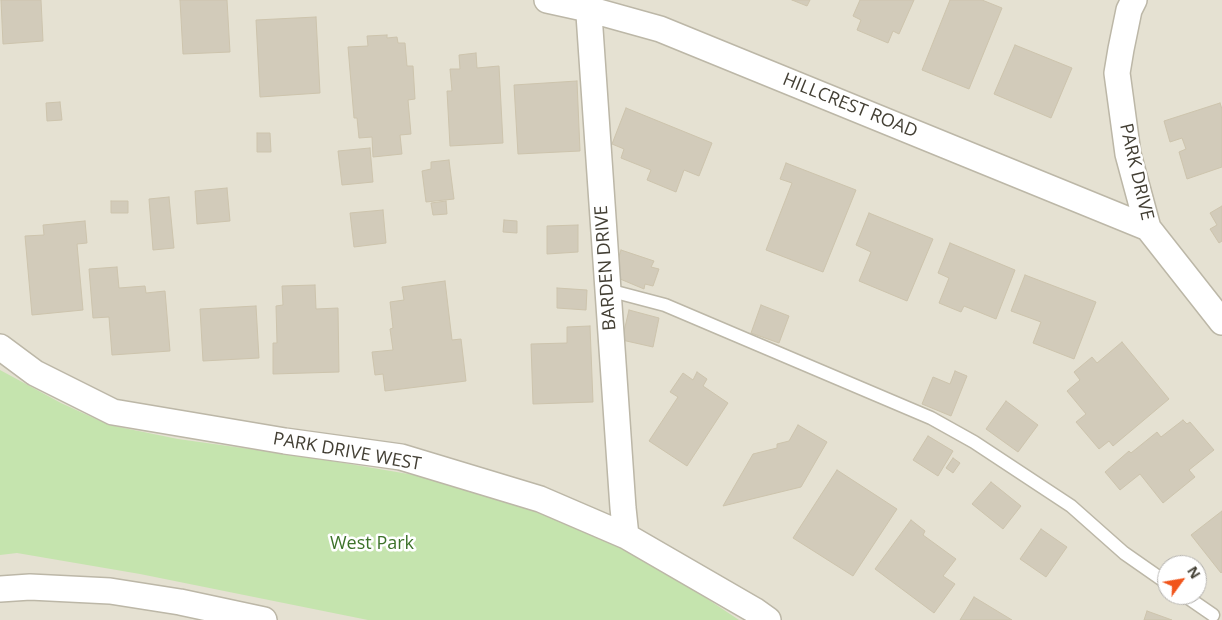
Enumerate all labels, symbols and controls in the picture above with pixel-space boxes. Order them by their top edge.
street label: HILLCREST ROAD [779,69,921,143]
street label: PARK DRIVE [1114,121,1158,223]
street label: BARDEN DRIVE [591,205,621,331]
street label: PARK DRIVE WEST [271,428,423,476]
park label: West Park [330,533,414,555]
north arrow [1157,555,1207,605]
text: N [1183,562,1205,582]

